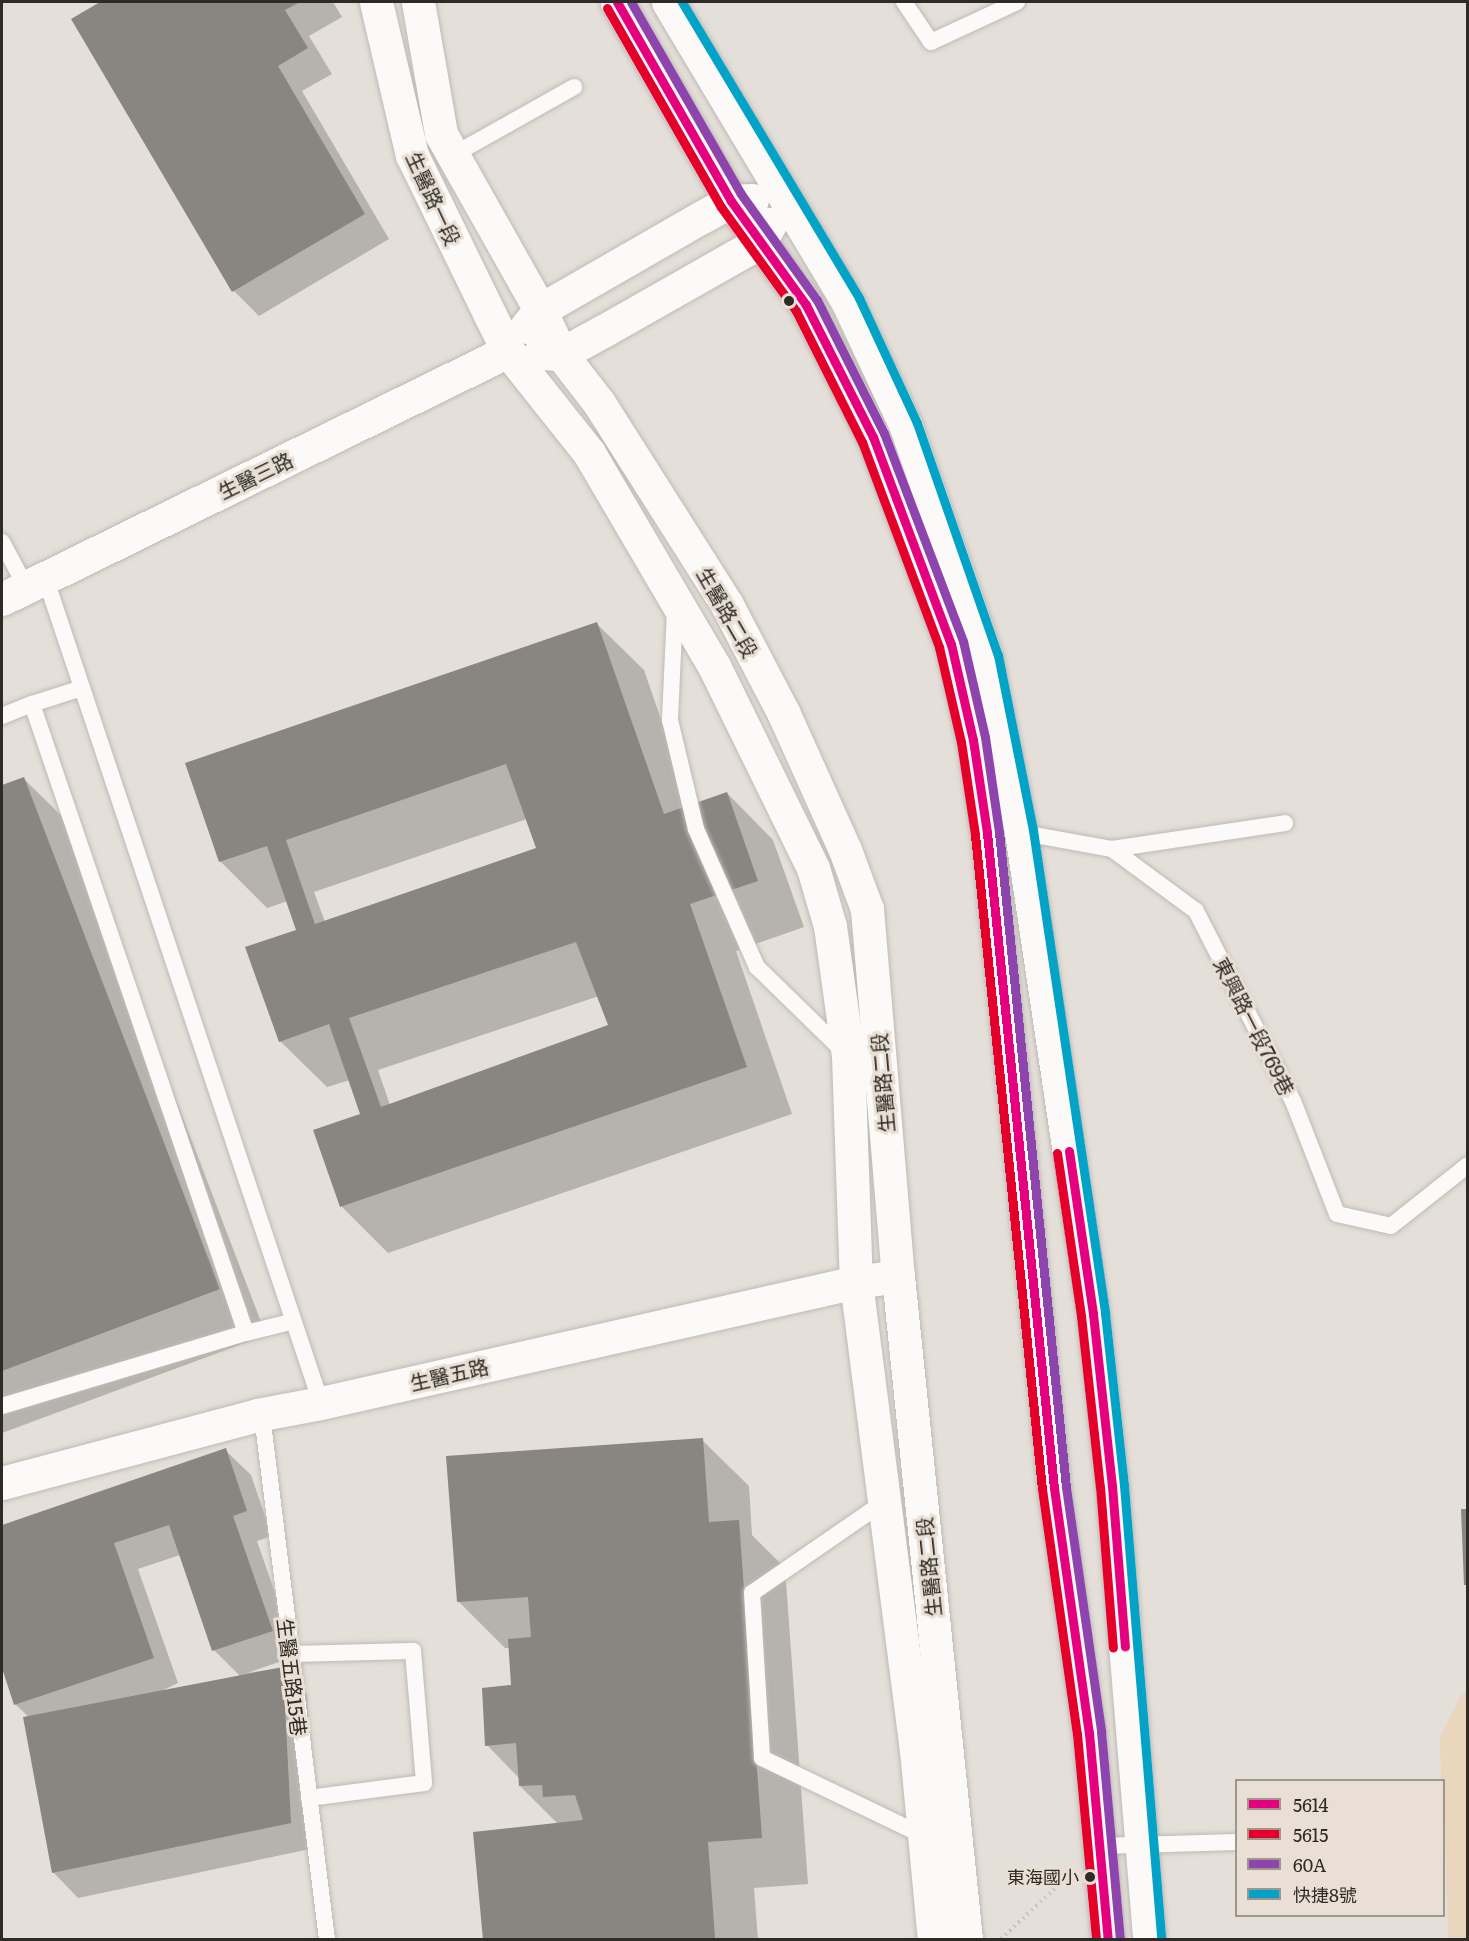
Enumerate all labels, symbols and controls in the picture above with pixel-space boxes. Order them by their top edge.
street label: 生醫路一段 [402,148,466,248]
unlabelled marker [783,295,795,307]
street label: 生醫三路 [214,447,296,503]
street label: 生醫路二段 [693,563,763,661]
street label: 東興路一段769巷 [1210,953,1300,1099]
street label: 生醫路二段 [866,1032,898,1134]
street label: 生醫五路 [407,1353,491,1395]
street label: 生醫路二段 [911,1516,945,1618]
street label: 生醫五路15巷 [274,1617,312,1737]
legend [1235,1779,1445,1917]
text: 5614 [1293,1791,1328,1818]
text: 5615 [1293,1821,1328,1848]
text: 60A [1293,1851,1326,1878]
place label: 東海國小 [1007,1866,1079,1888]
marker: 東海國小 [1084,1871,1096,1883]
text: 快捷8號 [1293,1881,1357,1908]

